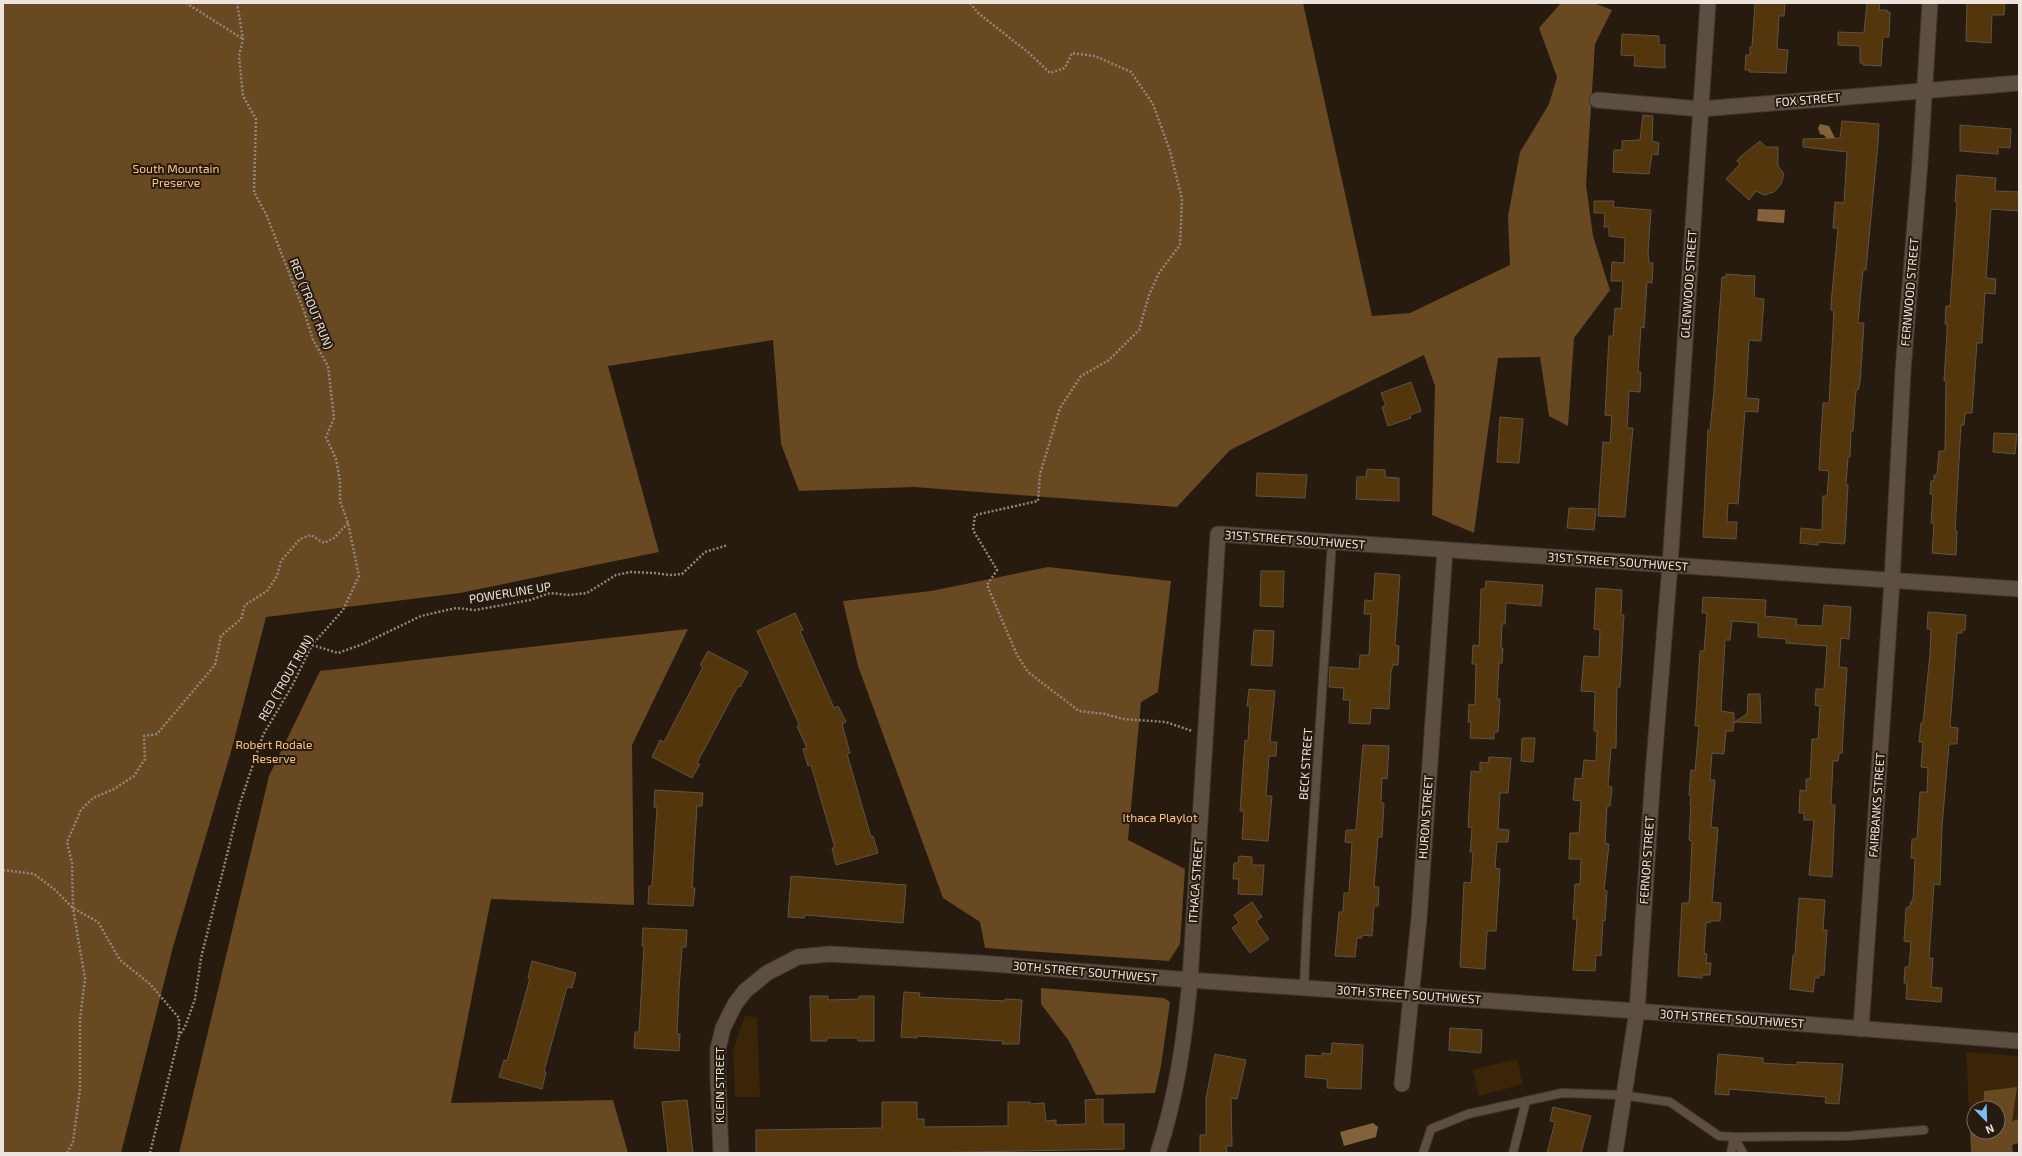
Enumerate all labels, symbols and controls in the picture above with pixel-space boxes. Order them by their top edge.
street label: FOX STREET [1775,89,1841,109]
park label: South Mountain Preserve [133,161,219,189]
street label: GLENWOOD STREET [1677,229,1699,339]
street label: FERNWOOD STREET [1897,237,1921,347]
street label: RED (TROUT RUN) [287,256,337,351]
street label: 31ST STREET SOUTHWEST [1224,527,1366,551]
street label: 31ST STREET SOUTHWEST [1547,549,1689,573]
street label: POWERLINE UP [468,579,552,605]
street label: RED (TROUT RUN) [255,632,315,723]
street label: BECK STREET [1296,727,1315,800]
park label: Robert Rodale Reserve [235,737,313,765]
street label: FAIRBANKS STREET [1865,752,1887,858]
street label: HURON STREET [1415,774,1435,859]
park label: Ithaca Playlot [1123,810,1198,824]
street label: FERNOR STREET [1636,815,1656,905]
street label: ITHACA STREET [1185,839,1205,923]
street label: 30TH STREET SOUTHWEST [1012,958,1158,984]
street label: 30TH STREET SOUTHWEST [1336,982,1482,1006]
street label: 30TH STREET SOUTHWEST [1659,1006,1805,1030]
street label: KLEIN STREET [712,1047,726,1123]
north arrow [1966,1100,2006,1140]
text: N [1984,1122,1996,1137]

